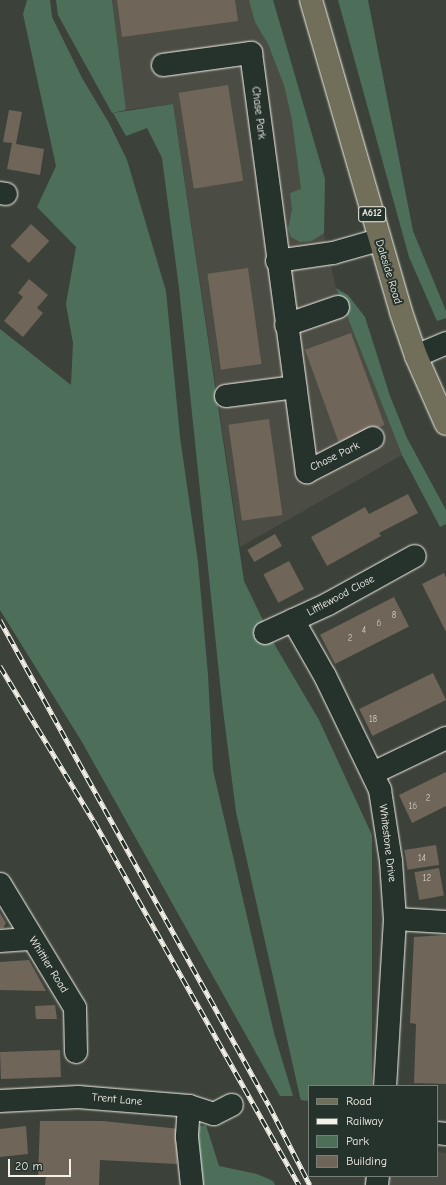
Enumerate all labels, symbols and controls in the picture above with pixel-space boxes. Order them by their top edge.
street label: Chase Park [248,86,268,140]
road number: A612 [358,206,386,222]
street label: Daleside Road [372,238,404,306]
street label: Chase Park [308,439,362,475]
street label: Littlewood Close [305,573,377,619]
house number: 8 [392,610,396,620]
house number: 6 [377,618,381,628]
house number: 4 [362,625,366,635]
house number: 2 [348,633,352,643]
house number: 18 [369,714,377,724]
house number: 2 [426,793,430,803]
house number: 16 [409,801,417,811]
street label: Whitestone Drive [376,803,398,883]
house number: 14 [418,853,426,863]
house number: 12 [423,873,431,883]
street label: Whittier Road [25,934,71,996]
legend [308,1085,438,1177]
street label: Trent Lane [91,1091,143,1109]
text: Road [346,1094,372,1108]
text: Railway [346,1114,383,1128]
text: Park [346,1134,369,1148]
scale bar [10,1151,73,1177]
text: Building [346,1154,387,1168]
text: 20 m [15,1159,43,1173]

